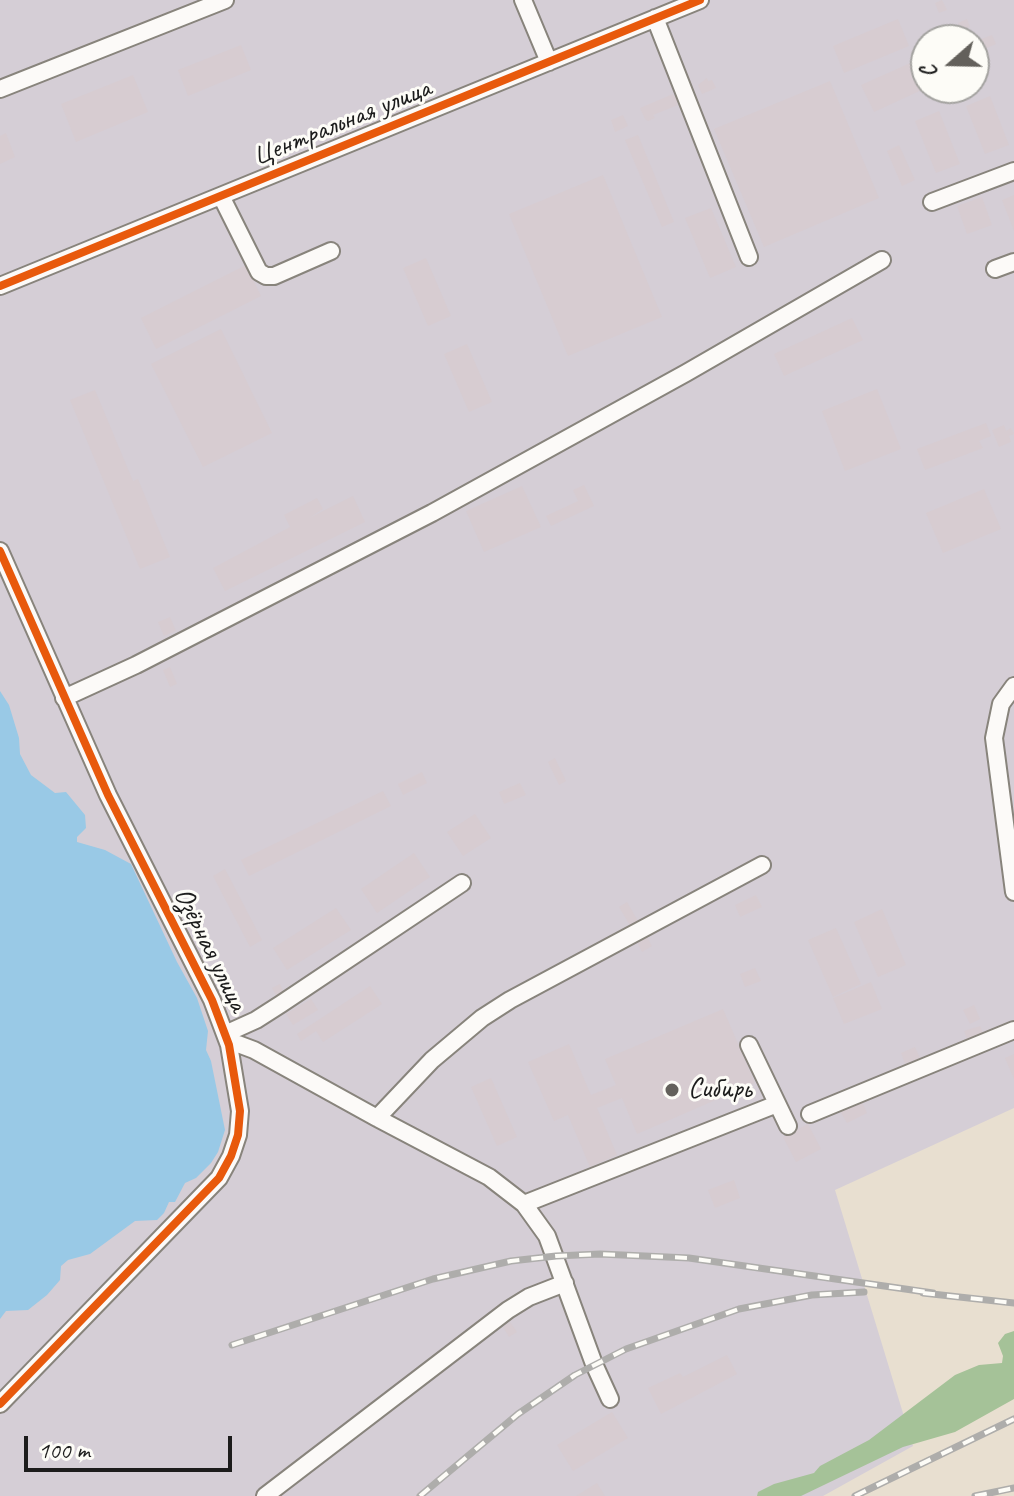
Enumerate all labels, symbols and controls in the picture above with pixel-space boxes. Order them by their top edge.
north arrow [910,24,990,104]
text: С [914,62,944,81]
street label: Центральная улица [248,72,436,174]
street label: Озёрная улица [166,882,254,1018]
place label: Сибирь [688,1073,751,1107]
marker: Сибирь [663,1081,681,1099]
scale bar [28,1420,236,1470]
text: 100 m [38,1435,90,1465]

